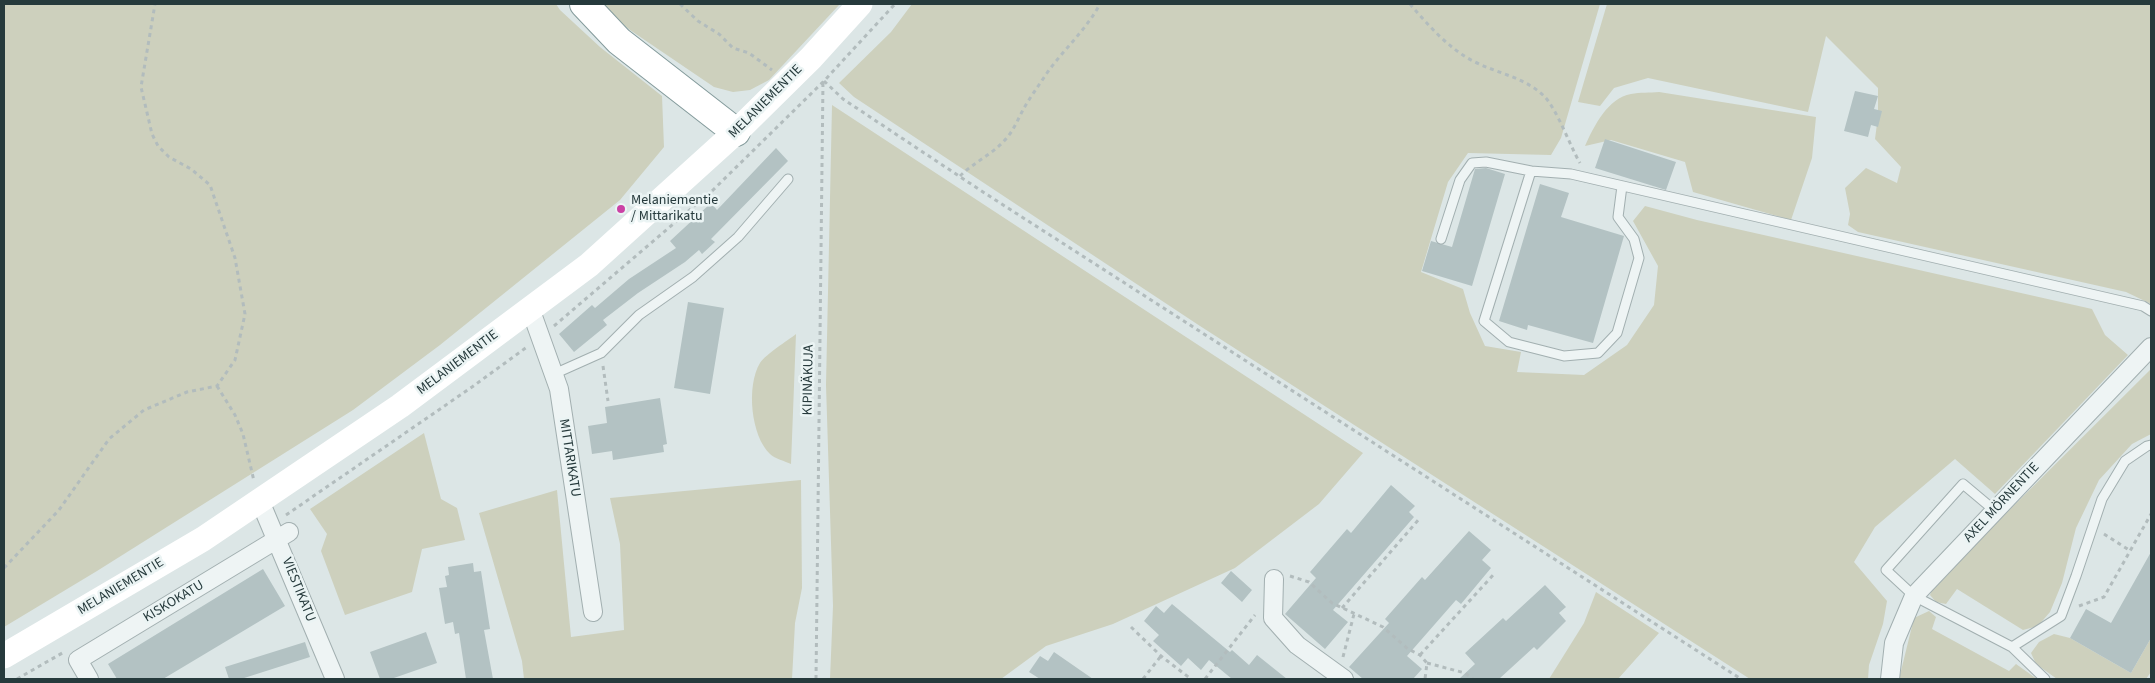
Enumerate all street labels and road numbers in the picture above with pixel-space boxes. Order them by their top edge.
street label: MELANIEMENTIE [726,62,806,142]
street label: MELANIEMENTIE [414,327,502,399]
street label: KIPINÄKUJA [800,345,818,415]
street label: MITTARIKATU [555,418,583,498]
street label: AXEL MÖRNENTIE [1961,459,2043,547]
street label: MELANIEMENTIE [75,555,167,619]
street label: VIESTIKATU [277,555,319,625]
street label: KISKOKATU [141,577,207,627]

